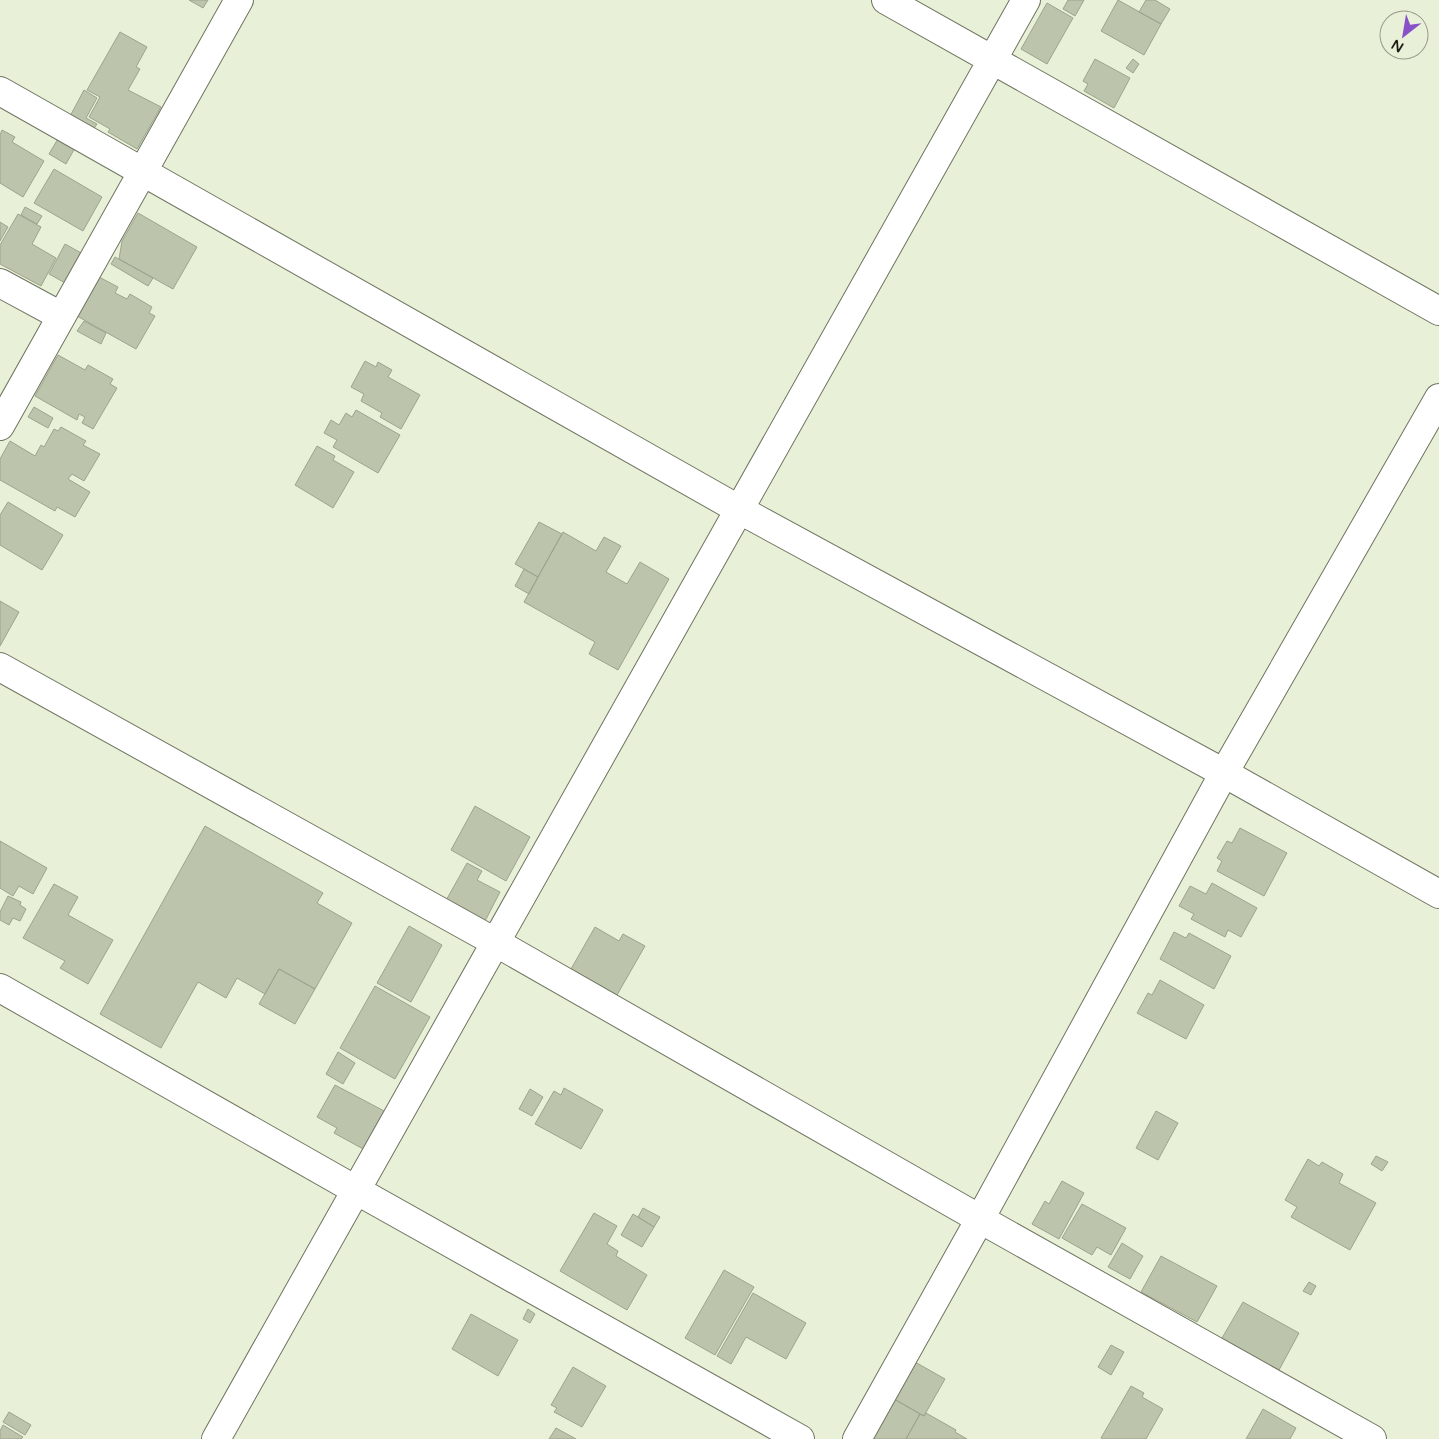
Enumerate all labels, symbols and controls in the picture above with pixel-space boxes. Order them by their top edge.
north arrow [1379,10,1429,60]
text: N [1388,36,1407,56]

